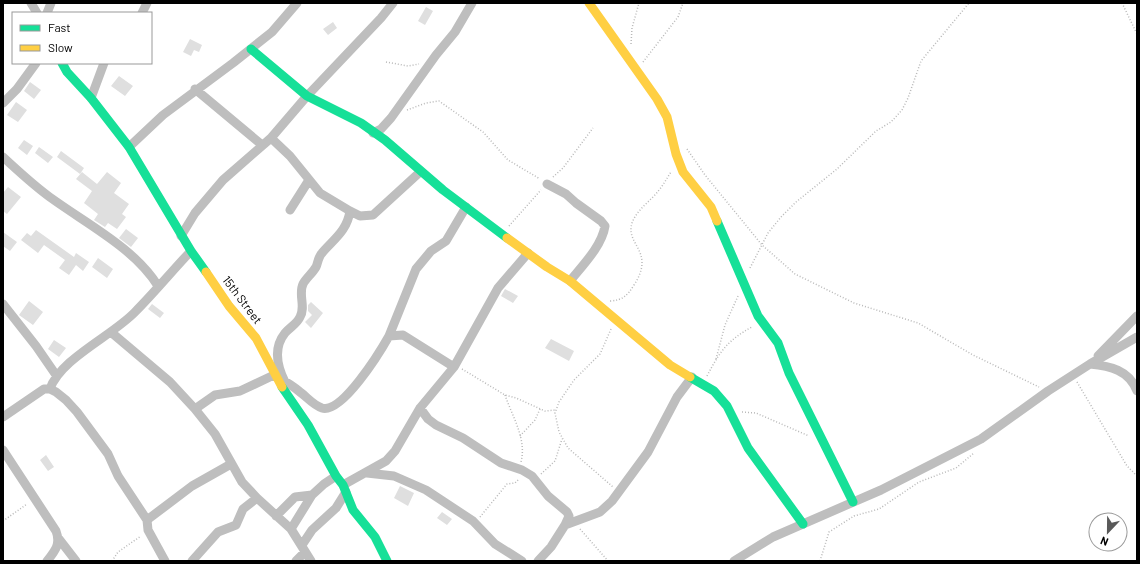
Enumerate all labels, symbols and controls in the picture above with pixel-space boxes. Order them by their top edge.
legend [12,12,152,64]
text: Fast [48,20,71,34]
text: Slow [48,40,73,54]
street label: 15th Street [220,273,265,326]
north arrow [1088,512,1128,552]
text: N [1098,534,1110,549]

